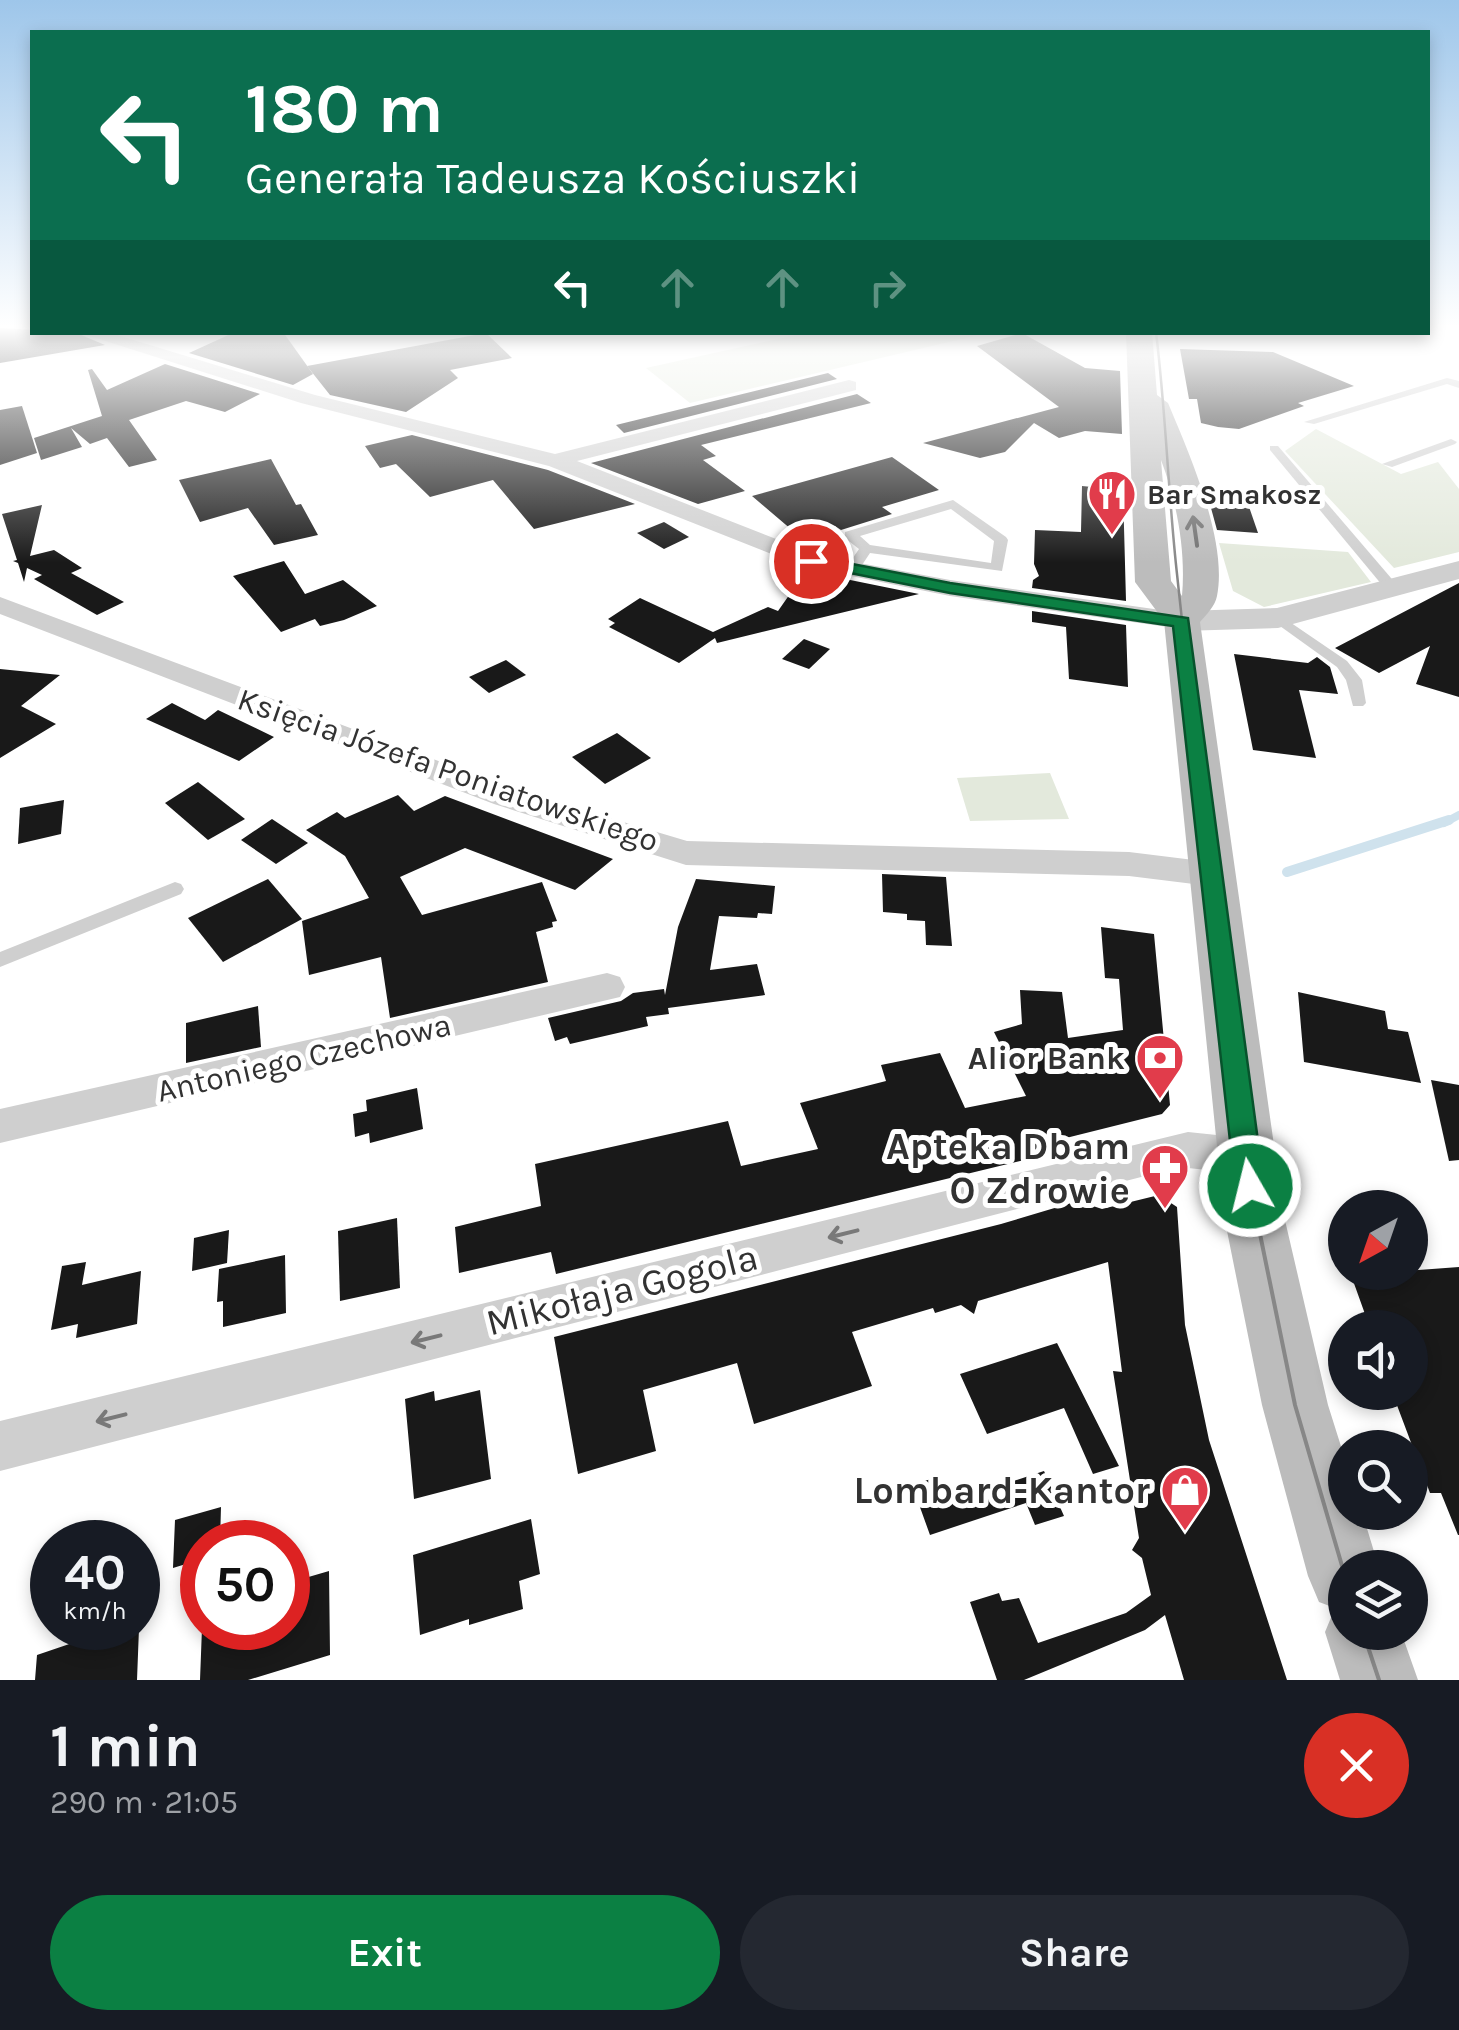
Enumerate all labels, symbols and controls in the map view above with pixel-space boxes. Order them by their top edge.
text: 180 m [245,68,444,150]
icon: left [80,70,210,200]
text: Generała Tadeusza Kościuszki [245,152,861,204]
icon: left [545,260,600,315]
icon: ahead [650,260,705,315]
icon: ahead [755,260,810,315]
icon: right [860,260,915,315]
restaurant icon: Bar Smakosz [1086,468,1138,536]
place label: Bar Smakosz [1147,478,1321,511]
one-way arrow [1186,516,1204,548]
pin [769,519,854,604]
icon: arrive [784,534,839,589]
street label: Księcia Józefa Poniatowskiego [233,680,663,860]
street label: Antoniego Czechowa [153,1006,455,1110]
bank icon: Alior Bank [1134,1032,1186,1100]
place label: Alior Bank [968,1040,1125,1077]
place label: Apteka Dbam O Zdrowie [886,1124,1130,1213]
position arrow [1198,1134,1302,1238]
pharmacy icon: Apteka Dbam O Zdrowie [1139,1142,1191,1210]
north arrow [1328,1190,1428,1290]
map controls [1328,1190,1428,1650]
one-way arrow [828,1226,860,1244]
street label: Mikołaja Gogola [482,1235,762,1345]
button: sound [1328,1310,1428,1410]
one-way arrow [411,1330,442,1349]
one-way arrow [96,1410,128,1428]
button: search [1328,1430,1428,1530]
shop icon: Lombard-Kantor [1159,1464,1211,1532]
place label: Lombard-Kantor [853,1468,1150,1513]
speed limit sign: 50 [180,1520,310,1650]
text: 40 [64,1543,126,1602]
button: layers [1328,1550,1428,1650]
text: km/h [63,1596,127,1625]
text: 1 min [50,1711,201,1781]
button: close [1304,1713,1409,1818]
text: 290 m · 21:05 [50,1784,238,1821]
button: Exit [50,1895,720,2010]
button: Share [740,1895,1409,2010]

